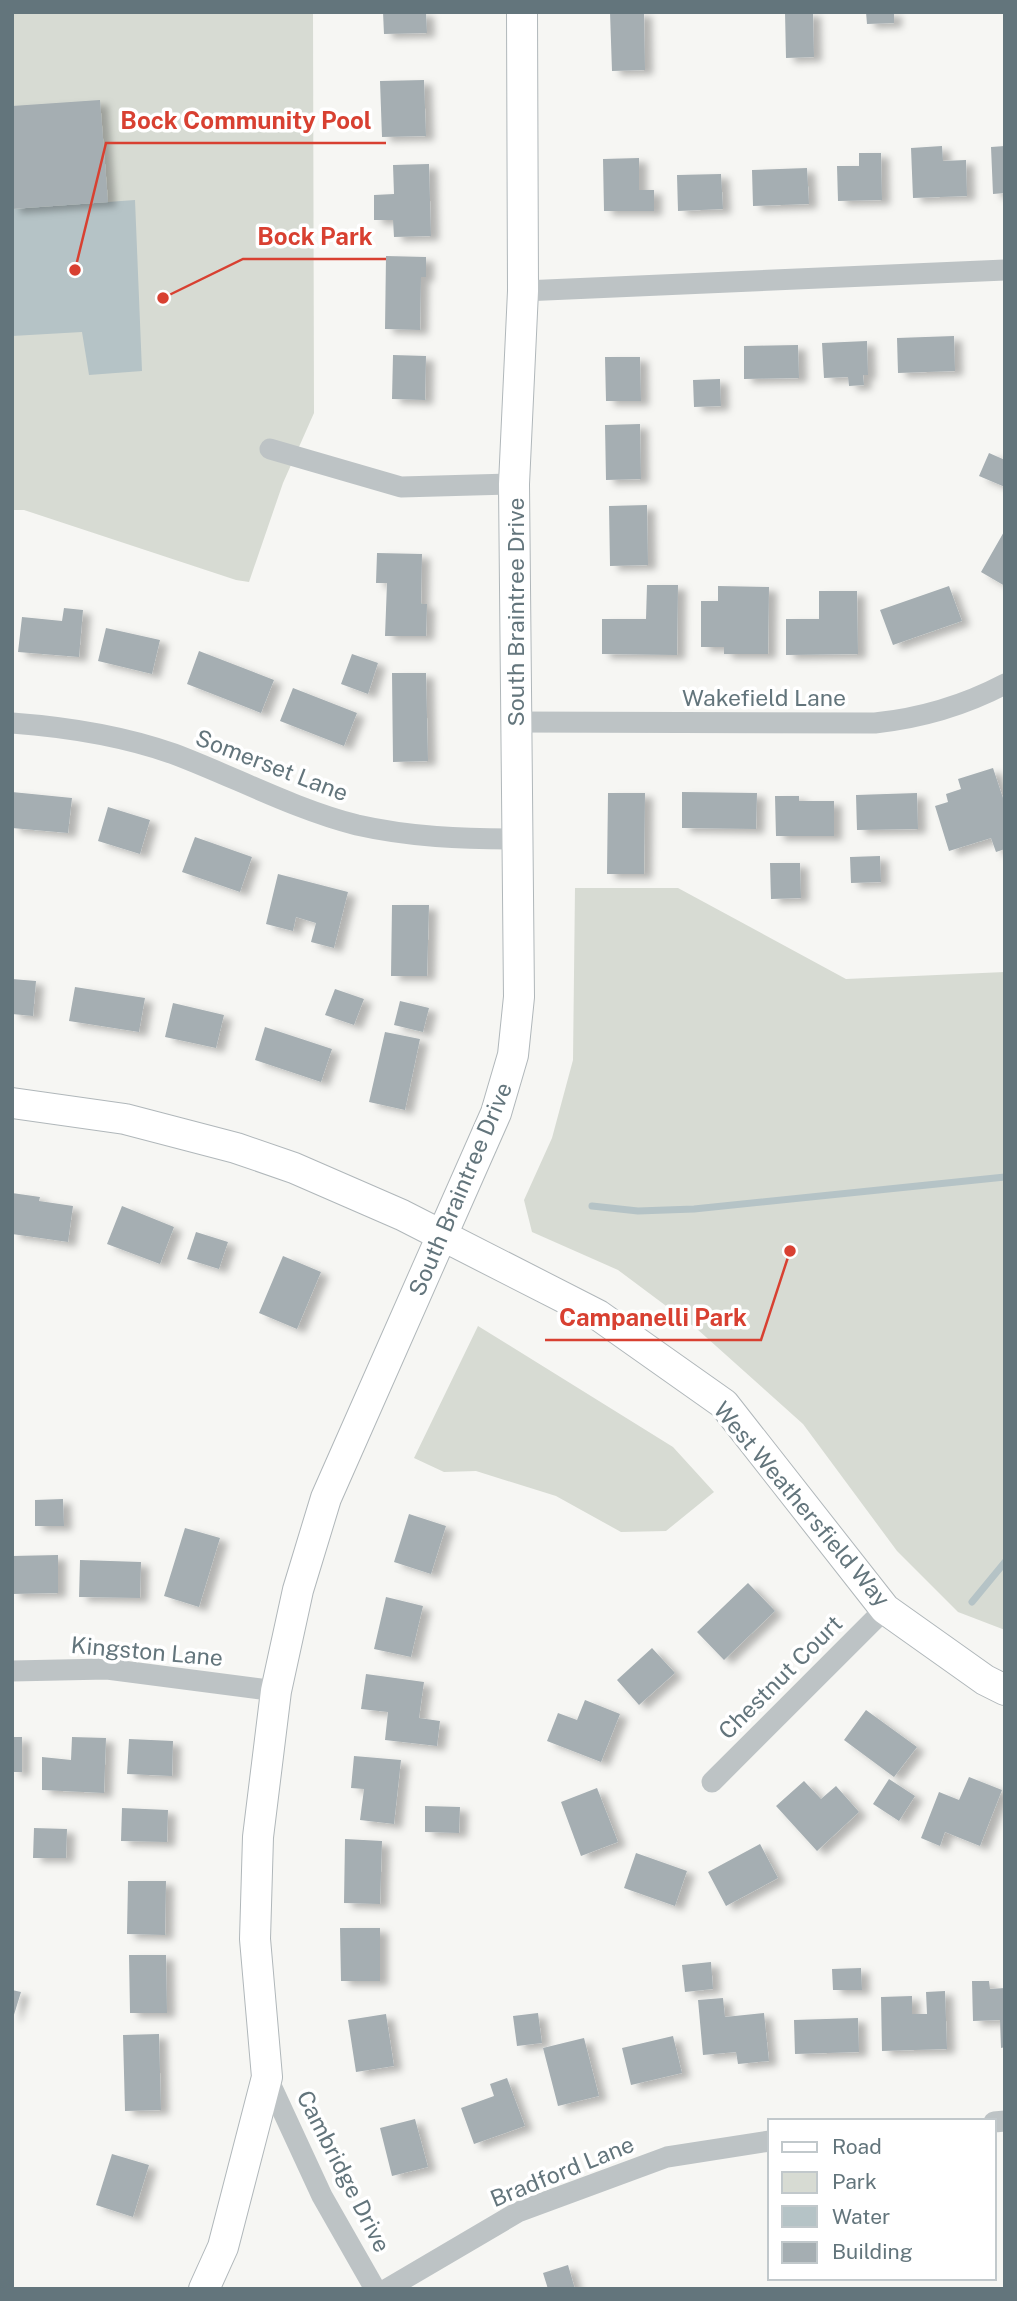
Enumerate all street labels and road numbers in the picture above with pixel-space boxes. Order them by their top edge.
street label: South Braintree Drive [502,497,529,727]
street label: Wakefield Lane [682,684,846,711]
street label: Somerset Lane [192,724,352,806]
street label: South Braintree Drive [403,1078,517,1300]
street label: West Weathersfield Way [708,1396,896,1612]
street label: Chestnut Court [713,1610,847,1744]
street label: Kingston Lane [70,1631,224,1671]
street label: Cambridge Drive [292,2086,396,2256]
street label: Bradford Lane [486,2130,638,2212]

